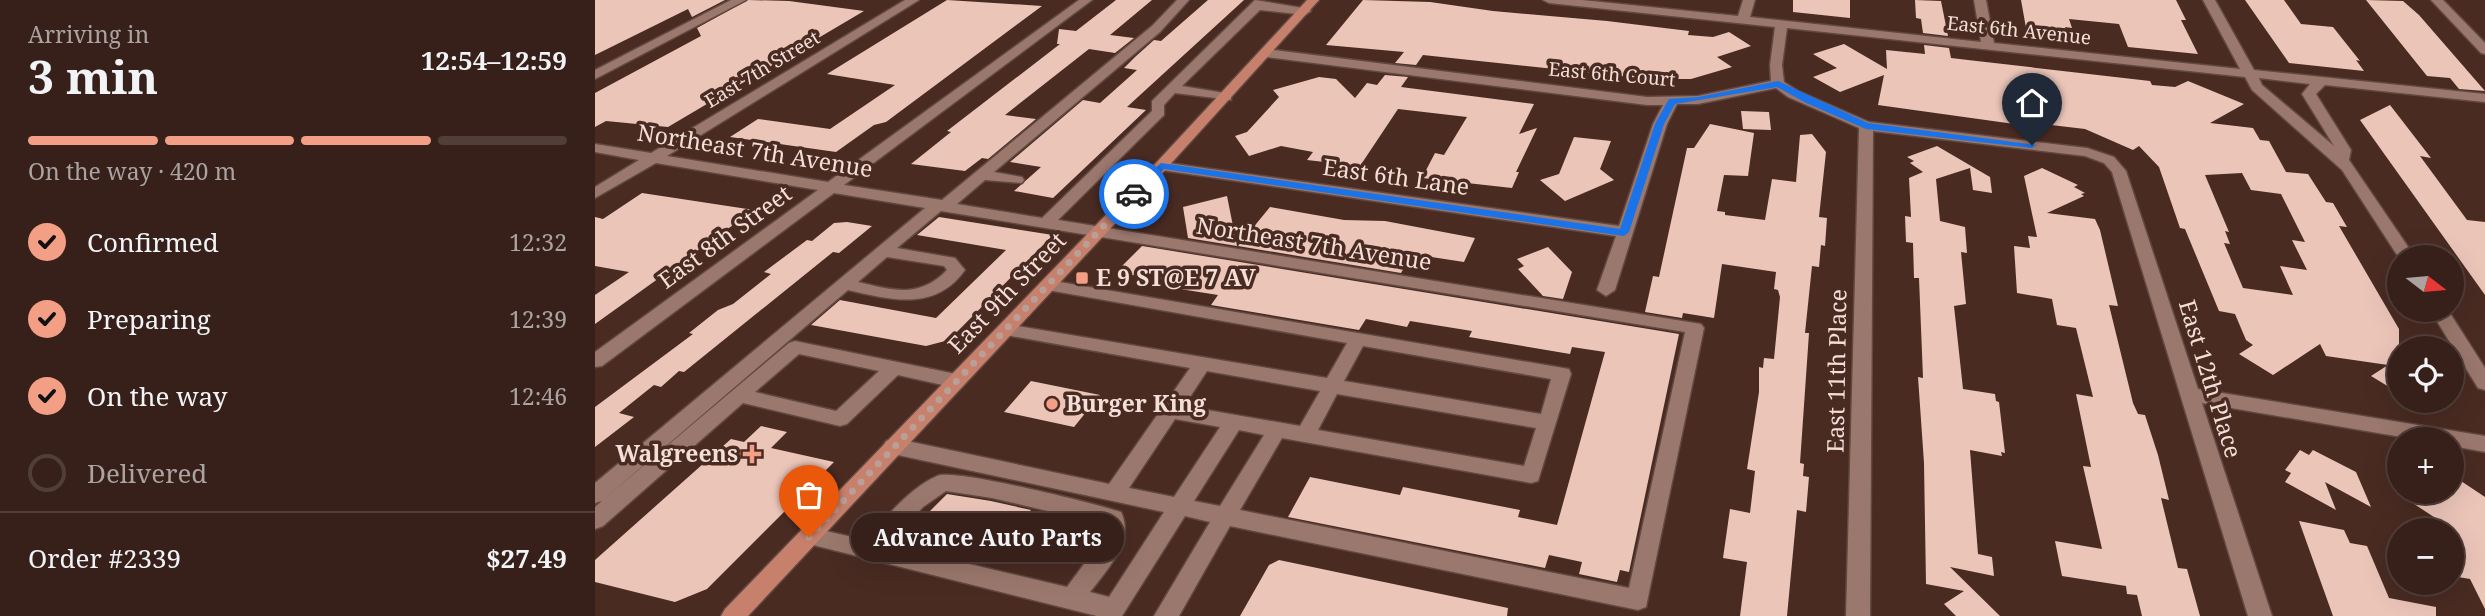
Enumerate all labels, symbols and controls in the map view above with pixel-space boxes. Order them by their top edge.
street label: East 6th Avenue [1946,9,2092,51]
text: Arriving in [28,18,149,50]
street label: East 7th Street [700,24,825,114]
text: 12:54–12:59 [421,42,567,78]
text: 3 min [28,45,158,107]
street label: East 6th Court [1547,55,1677,93]
pin [2002,73,2062,145]
icon: home [2013,84,2051,122]
street label: Northeast 7th Avenue [635,116,875,184]
street label: East 6th Lane [1321,150,1471,202]
text: On the way · 420 m [28,155,236,187]
courier [1099,159,1169,229]
icon: car [1115,175,1153,213]
street label: East 8th Street [651,177,797,295]
street label: Northeast 7th Avenue [1194,209,1434,277]
icon: check [28,223,66,261]
text: Confirmed [87,224,219,260]
street label: East 9th Street [940,225,1072,360]
text: 12:32 [509,226,567,258]
north arrow [2387,245,2464,322]
map controls [2387,245,2464,595]
place label: E 9 ST@E 7 AV [1096,261,1257,293]
marker: E 9 ST@E 7 AV [1074,270,1090,286]
street label: East 11th Place [1819,289,1853,453]
street label: East 12th Place [2172,296,2250,462]
icon: check [28,300,66,338]
text: Preparing [87,301,211,337]
text: 12:39 [509,303,567,335]
button: locate [2387,336,2464,413]
icon: check [28,377,66,415]
text: On the way [87,378,227,414]
text: 12:46 [509,380,567,412]
place label: Burger King [1066,387,1206,419]
marker: Burger King [1044,396,1060,412]
button: + [2387,427,2464,504]
place label: Walgreens [615,437,738,469]
marker: Walgreens [744,446,760,462]
text: Delivered [87,455,207,491]
pin [779,465,839,537]
icon: bag [790,476,828,514]
callout: Advance Auto Parts [851,512,1124,562]
button: − [2387,518,2464,595]
text: Advance Auto Parts [873,521,1102,553]
text: Order #2339 [28,540,181,576]
text: $27.49 [486,540,567,576]

